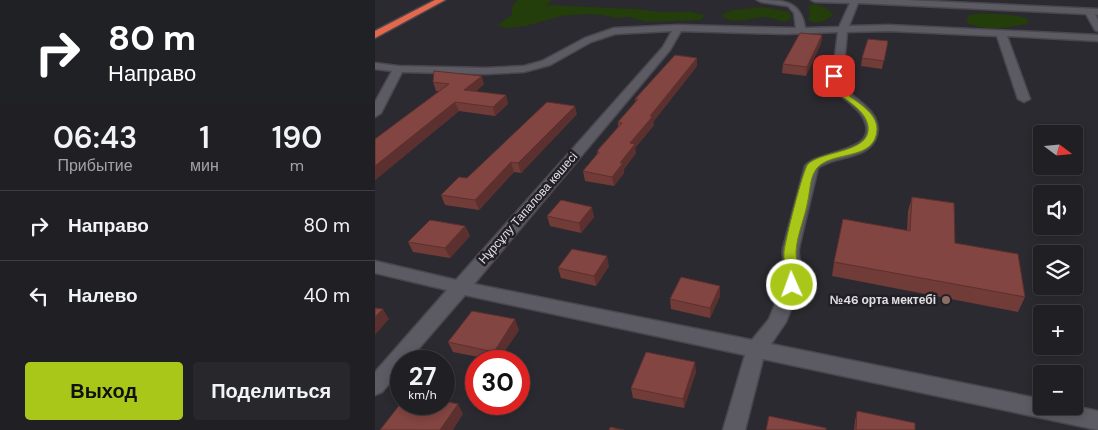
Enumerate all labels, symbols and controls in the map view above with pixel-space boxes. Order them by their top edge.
text: 80 m [108,15,196,61]
icon: right [25,20,90,85]
pin [813,55,855,97]
text: Направо [108,59,196,88]
icon: arrive [820,62,848,90]
text: 06:43 [53,118,137,157]
text: 1 [199,118,210,157]
text: 190 [272,118,322,157]
north arrow [1033,125,1083,175]
map controls [1033,125,1083,415]
street label: Нұрсұлу Тапалова көшесі [475,149,581,267]
text: Прибытие [57,155,133,176]
text: мин [190,155,219,176]
text: m [290,155,304,176]
button: sound [1033,185,1083,235]
icon: right [25,212,53,240]
text: Направо [68,213,149,238]
text: 80 m [303,213,350,238]
button: layers [1033,245,1083,295]
position arrow [765,258,817,310]
icon: left [25,282,53,310]
text: Налево [68,283,138,308]
text: 40 m [303,283,350,308]
place label: №46 орта мектебі [830,292,936,308]
marker: №46 орта мектебі [940,294,952,306]
button: + [1033,305,1083,355]
speed limit sign: 30 [465,350,530,415]
text: 27 [409,360,436,393]
button: Выход [25,362,183,420]
button: Поделиться [193,362,350,420]
button: − [1033,365,1083,415]
text: km/h [408,387,437,403]

